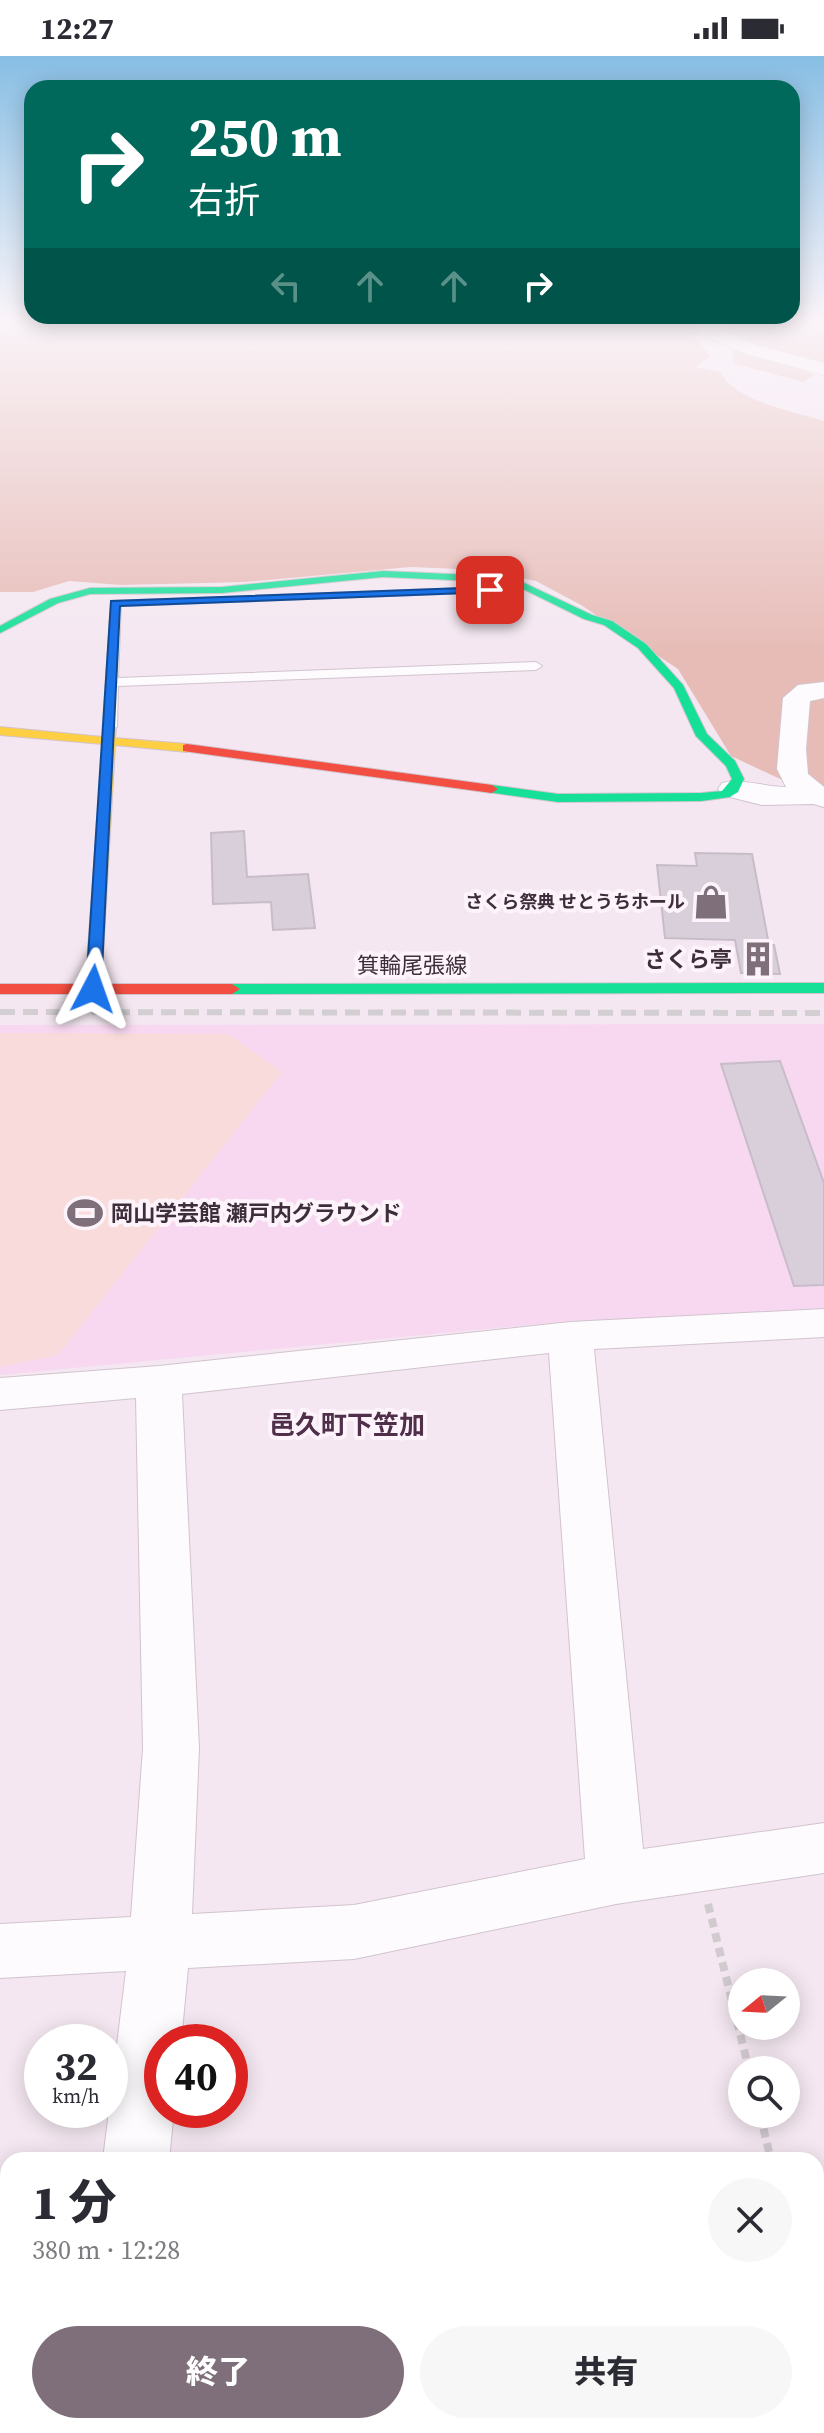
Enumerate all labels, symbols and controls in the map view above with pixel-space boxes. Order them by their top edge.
text: 12:27 [40,8,114,49]
text: 250 m [188,98,342,175]
icon: right [56,112,160,216]
text: 右折 [188,176,260,225]
icon: left [264,264,308,308]
icon: ahead [348,264,392,308]
icon: ahead [432,264,476,308]
icon: right [516,264,560,308]
pin [456,556,524,624]
icon: arrive [468,568,512,612]
shop icon: さくら祭典 せとうちホール [692,883,730,921]
place label: さくら祭典 せとうちホール [465,889,685,914]
building icon: さくら亭 [739,940,777,978]
place label: さくら亭 [644,944,732,974]
position arrow [51,947,135,1031]
street label: 箕輪尾張線 [357,950,467,980]
sports icon: 岡山学芸館 瀬戸内グラウンド [66,1194,104,1232]
place label: 岡山学芸館 瀬戸内グラウンド [111,1198,402,1228]
district label: 邑久町下笠加 [269,1407,425,1443]
north arrow [728,1968,800,2040]
map controls [728,1968,800,2128]
speed limit sign: 40 [144,2024,248,2128]
text: 32 [54,2039,98,2093]
button: search [728,2056,800,2128]
text: km/h [52,2082,100,2110]
text: 1 分 [32,2169,117,2235]
button: close [708,2178,792,2262]
text: 380 m · 12:28 [32,2232,180,2268]
button: 終了 [32,2326,404,2418]
button: 共有 [420,2326,792,2418]

